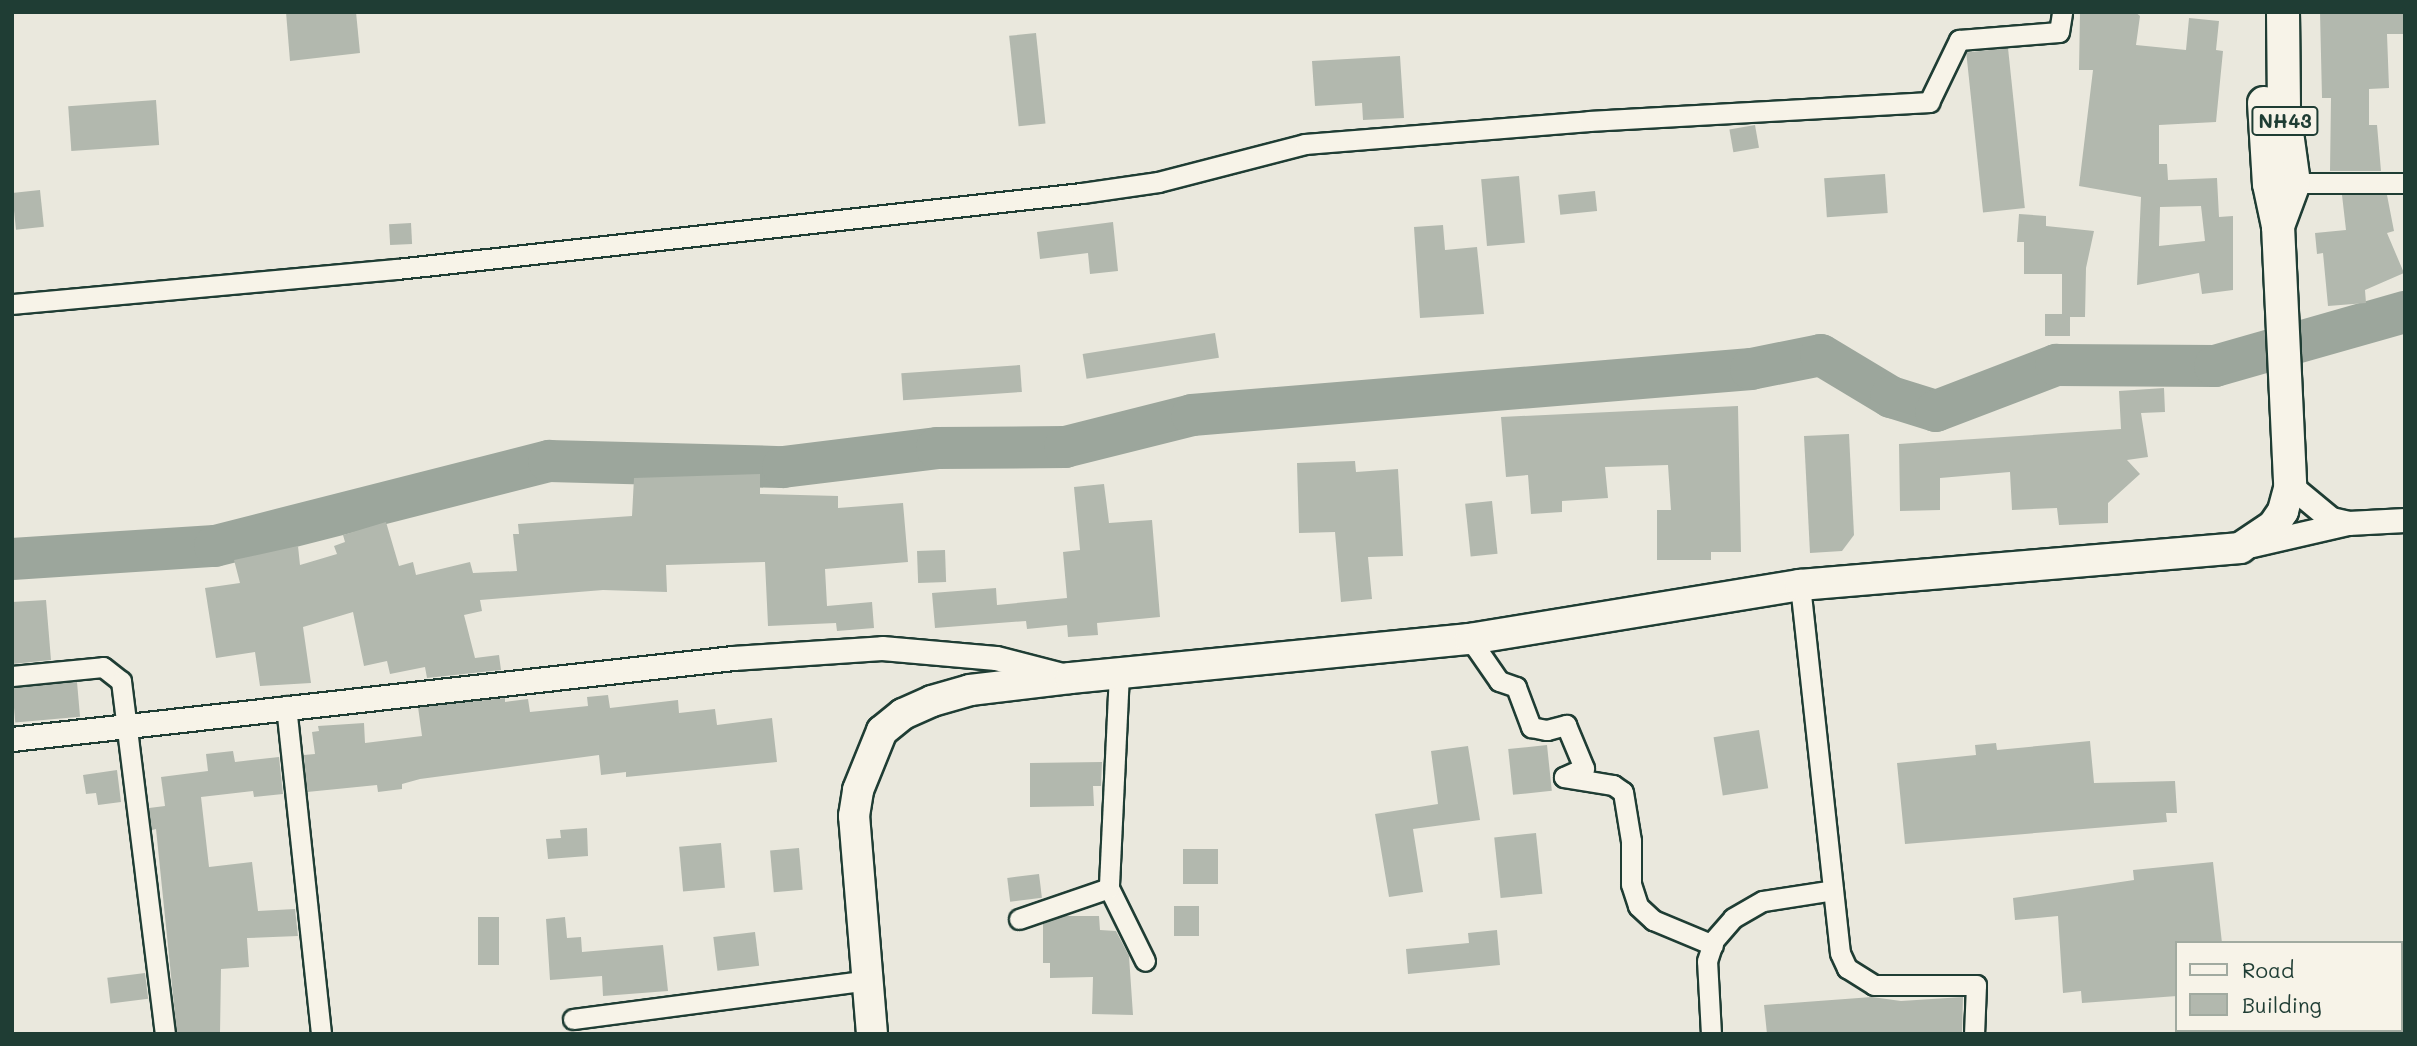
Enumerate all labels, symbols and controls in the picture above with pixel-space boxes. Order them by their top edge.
road number: NH43 [2250,105,2320,136]
legend [2176,941,2403,1032]
text: Road [2242,956,2294,983]
text: Building [2242,991,2322,1018]

